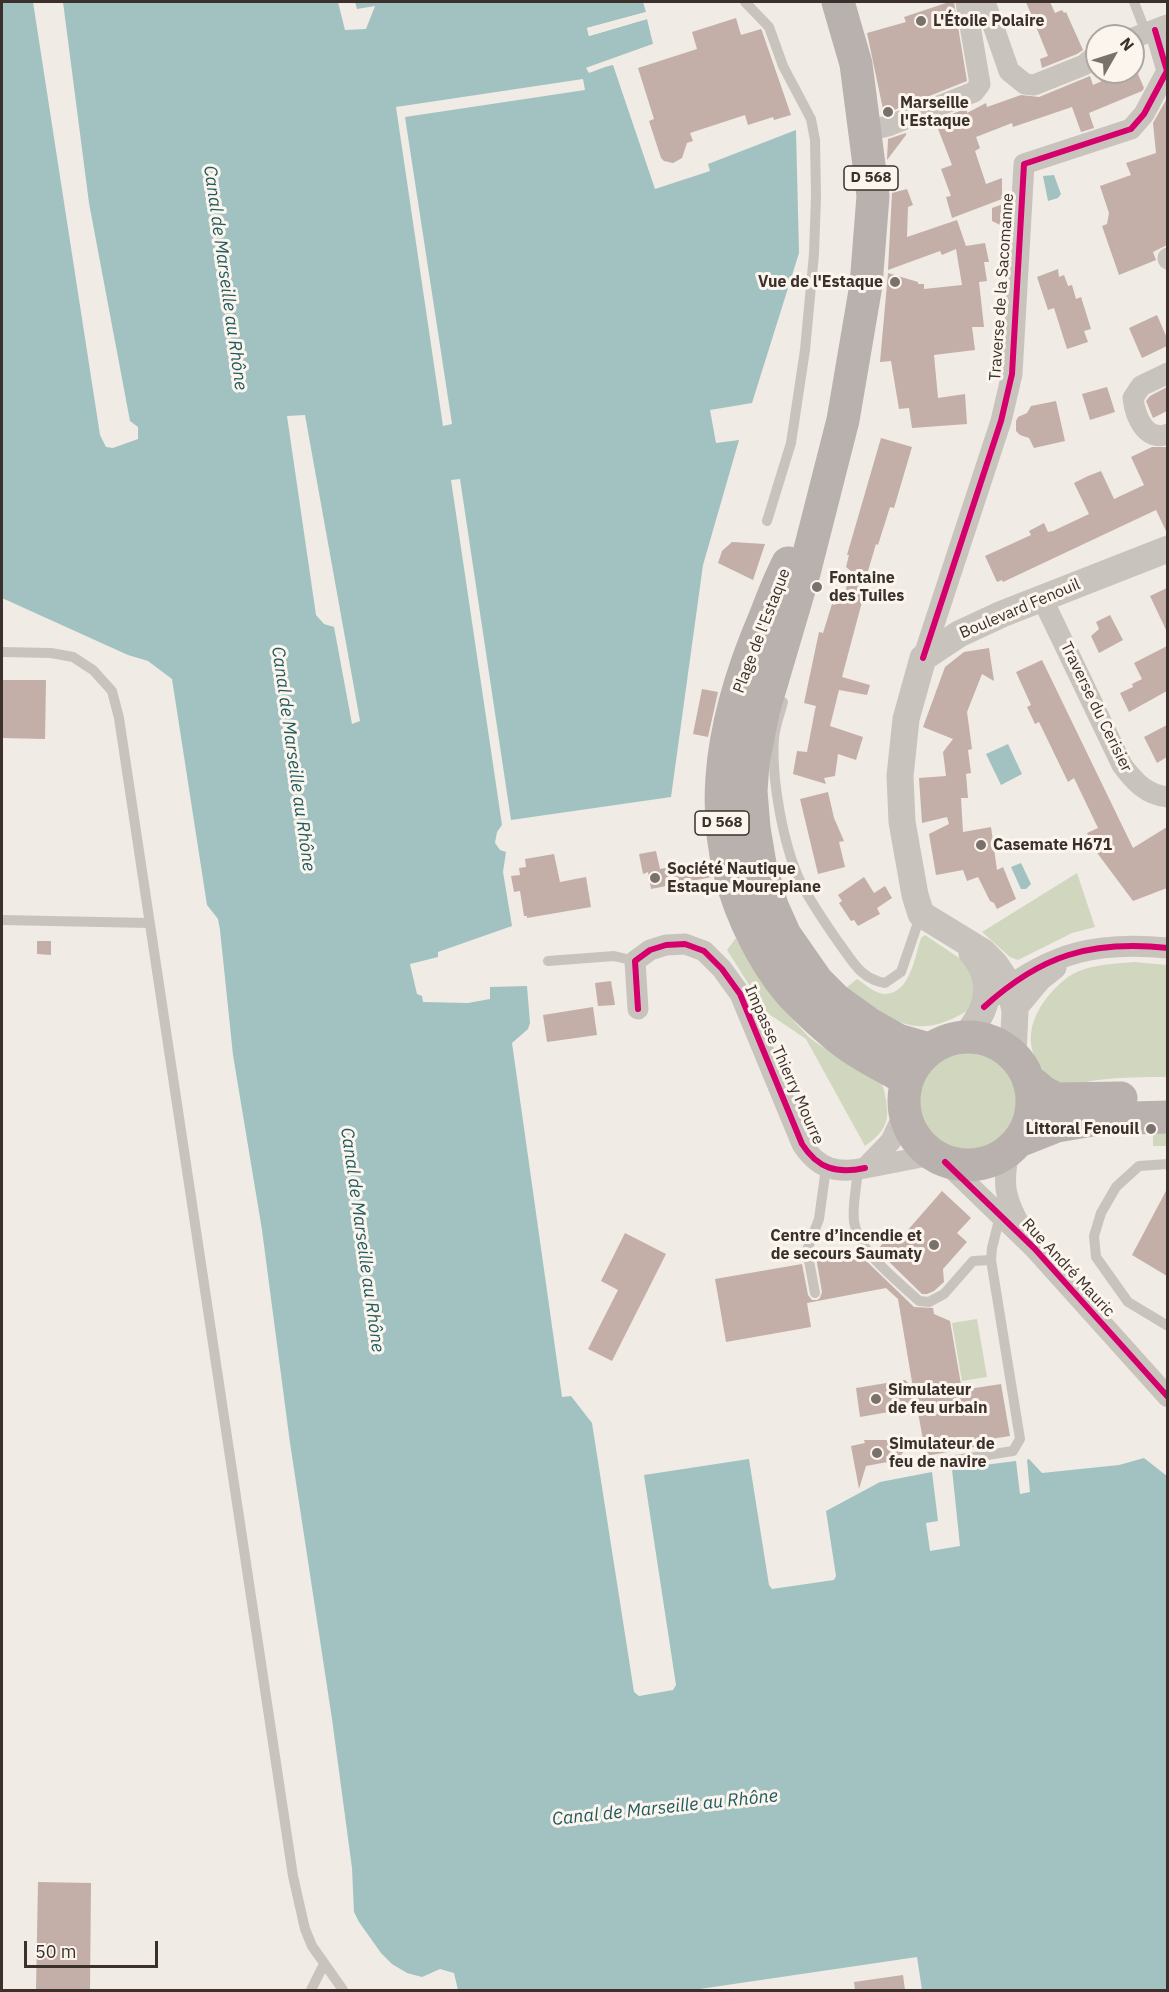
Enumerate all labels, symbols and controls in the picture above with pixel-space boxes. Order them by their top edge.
place label: L'Étoile Polaire [933,11,1044,31]
marker: L'Étoile Polaire [914,14,928,28]
north arrow [1085,24,1145,84]
text: N [1116,33,1139,55]
place label: Marseille l'Estaque [900,93,970,131]
marker: Marseille l'Estaque [881,105,895,119]
water label: Canal de Marseille au Rhône [199,164,251,392]
road number: D 568 [844,166,898,190]
street label: Traverse de la Sacomanne [986,192,1018,382]
place label: Vue de l'Estaque [758,272,883,292]
marker: Vue de l'Estaque [888,275,902,289]
street label: Plage de l'Estaque [729,566,795,696]
place label: Fontaine des Tuiles [829,568,904,606]
street label: Boulevard Fenouil [957,575,1083,643]
marker: Fontaine des Tuiles [810,580,824,594]
street label: Traverse du Cerisier [1056,639,1136,775]
water label: Canal de Marseille au Rhône [267,645,319,873]
road number: D 568 [695,811,749,835]
place label: Casemate H671 [993,835,1112,855]
marker: Casemate H671 [974,838,988,852]
place label: Société Nautique Estaque Mourepiane [667,859,821,897]
marker: Société Nautique Estaque Mourepiane [648,871,662,885]
street label: Impasse Thierry Mourre [740,982,828,1148]
place label: Littoral Fenouil [1025,1119,1139,1139]
marker: Littoral Fenouil [1144,1122,1158,1136]
water label: Canal de Marseille au Rhône [336,1126,388,1354]
street label: Rue André Mauric [1018,1215,1118,1321]
place label: Centre d’incendie et de secours Saumaty [770,1226,922,1264]
marker: Centre d’incendie et de secours Saumaty [927,1238,941,1252]
place label: Simulateur de feu urbain [888,1380,987,1418]
marker: Simulateur de feu urbain [869,1392,883,1406]
place label: Simulateur de feu de navire [889,1434,995,1472]
marker: Simulateur de feu de navire [870,1446,884,1460]
water label: Canal de Marseille au Rhône [551,1785,779,1831]
scale bar [27,1929,160,1967]
text: 50 m [35,1940,77,1963]

